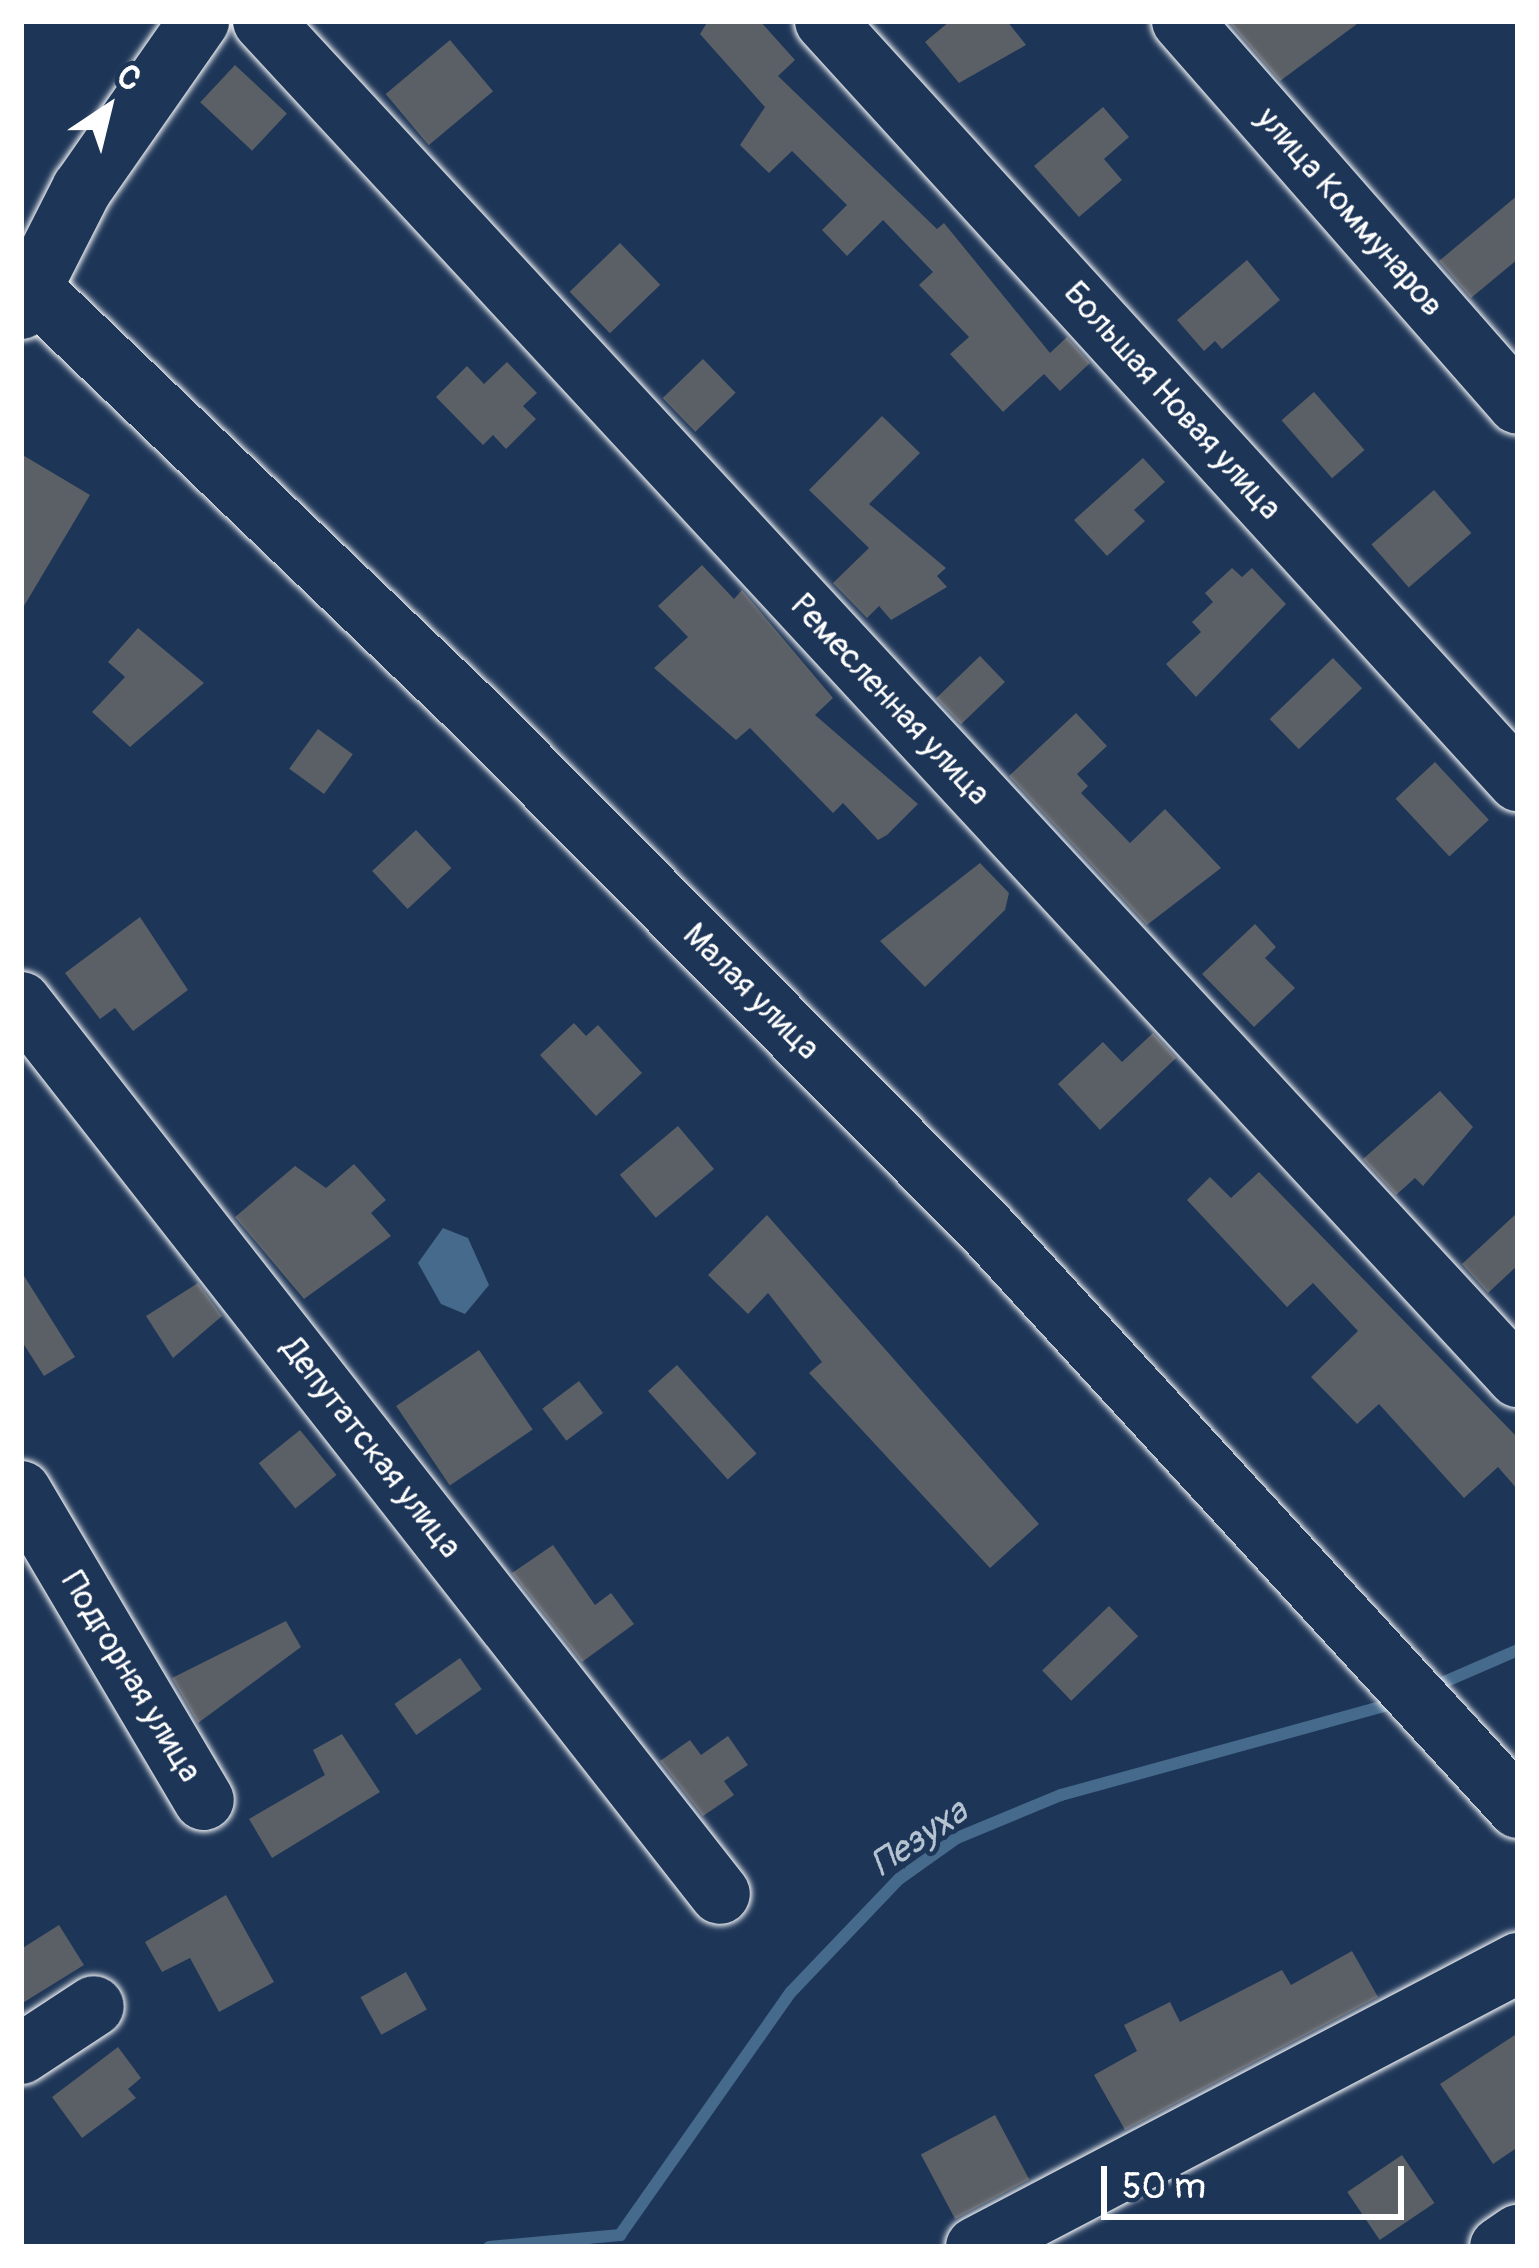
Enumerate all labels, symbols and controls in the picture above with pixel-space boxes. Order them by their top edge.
north arrow [48,48,168,168]
text: С [109,55,149,101]
street label: улица Коммунаров [1248,99,1452,325]
street label: Большая Новая улица [1055,274,1289,528]
street label: Ремесленная улица [782,586,998,814]
street label: Малая улица [675,916,827,1068]
street label: Депутатская улица [272,1330,470,1566]
street label: Подгорная улица [53,1565,209,1789]
water label: Пезуха [863,1790,975,1886]
scale bar [1107,2142,1410,2216]
text: 50 m [1122,2164,1206,2209]

